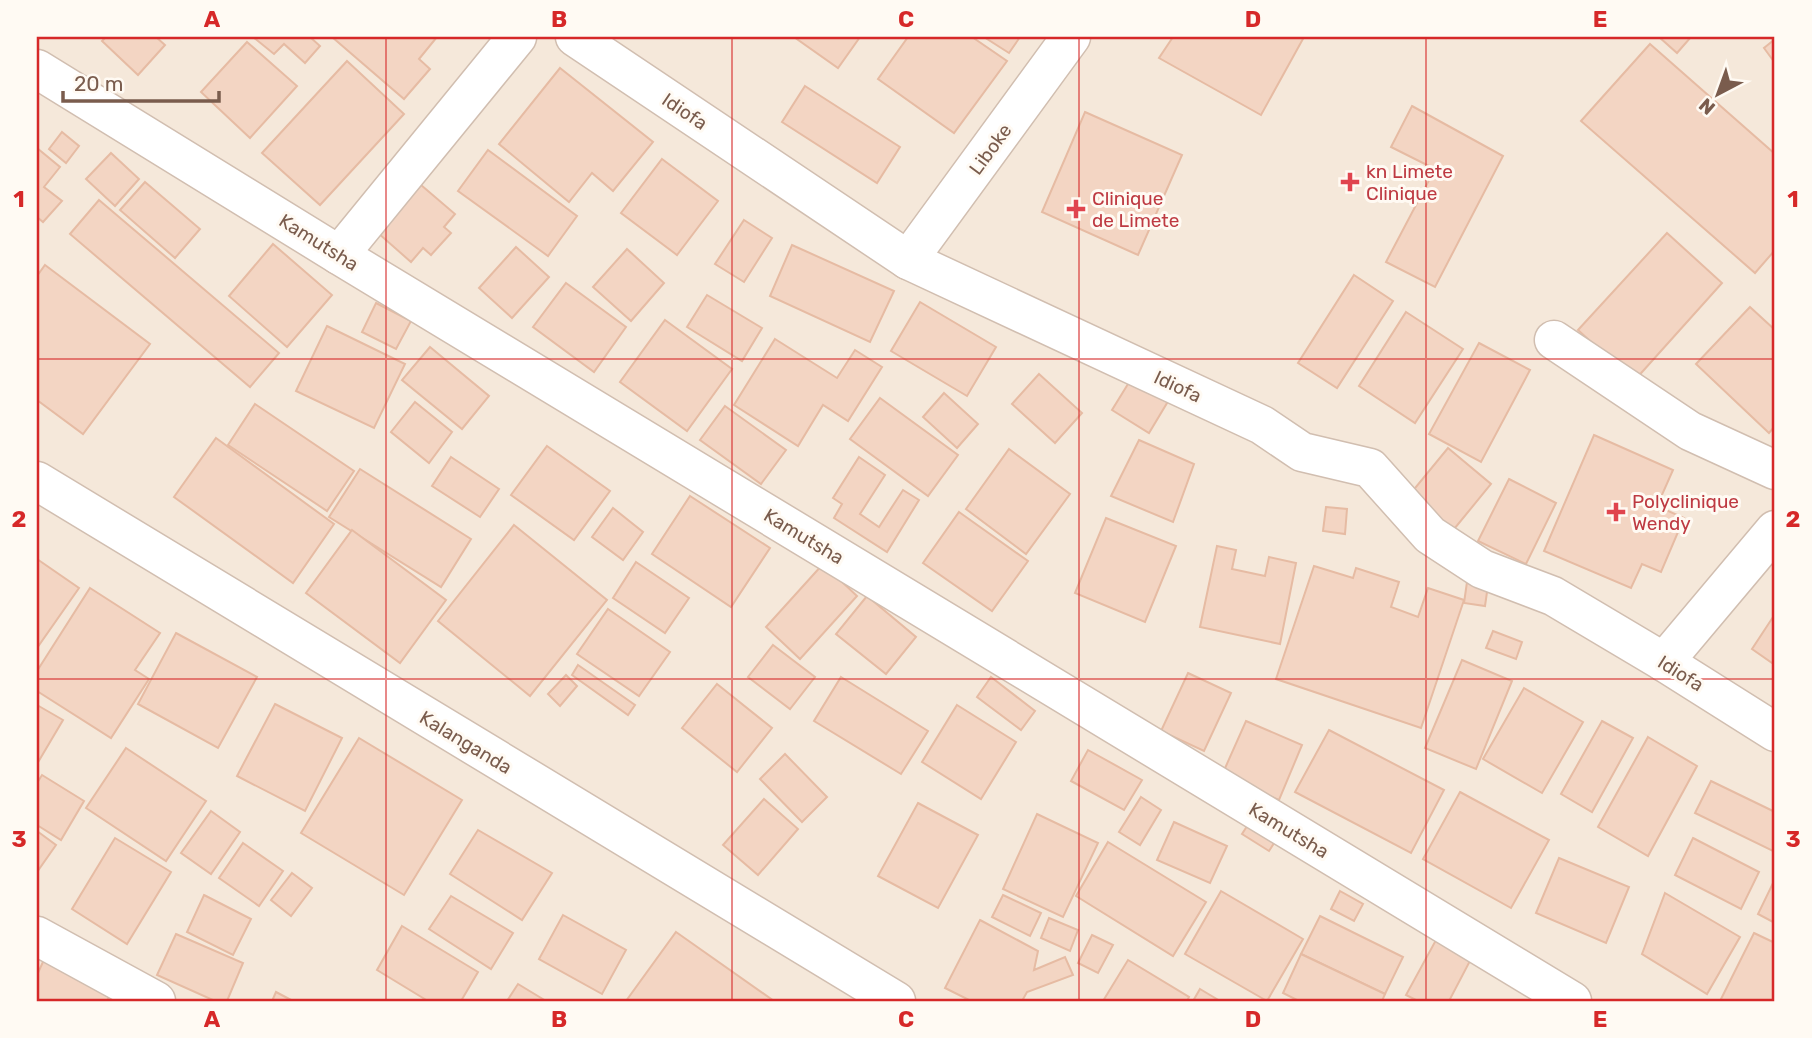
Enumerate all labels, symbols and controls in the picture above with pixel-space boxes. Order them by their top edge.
text: A [204,5,221,33]
text: B [551,5,567,33]
text: C [898,5,914,33]
text: D [1245,5,1261,33]
text: E [1593,5,1607,33]
scale bar [63,60,219,104]
north arrow [1682,60,1752,130]
text: 20 m [74,71,123,96]
street label: Idiofa [658,88,712,135]
text: N [1694,93,1720,120]
street label: Liboke [964,119,1017,179]
place label: kn Limete Clinique [1366,160,1453,205]
marker: kn Limete Clinique [1340,172,1360,192]
text: 1 [13,185,25,213]
text: 1 [1787,185,1799,213]
place label: Clinique de Limete [1092,187,1179,232]
marker: Clinique de Limete [1066,199,1086,219]
street label: Kamutsha [275,209,363,276]
street label: Idiofa [1150,366,1205,407]
place label: Polyclinique Wendy [1632,490,1739,535]
marker: Polyclinique Wendy [1606,502,1626,522]
street label: Kamutsha [760,504,848,569]
text: 2 [12,505,26,533]
text: 2 [1786,505,1800,533]
street label: Idiofa [1654,651,1708,696]
street label: Kalanganda [415,706,516,779]
street label: Kamutsha [1245,798,1333,863]
text: 3 [11,825,27,853]
text: 3 [1785,825,1801,853]
text: A [204,1005,221,1033]
text: B [551,1005,567,1033]
text: C [898,1005,914,1033]
text: D [1245,1005,1261,1033]
text: E [1593,1005,1607,1033]

